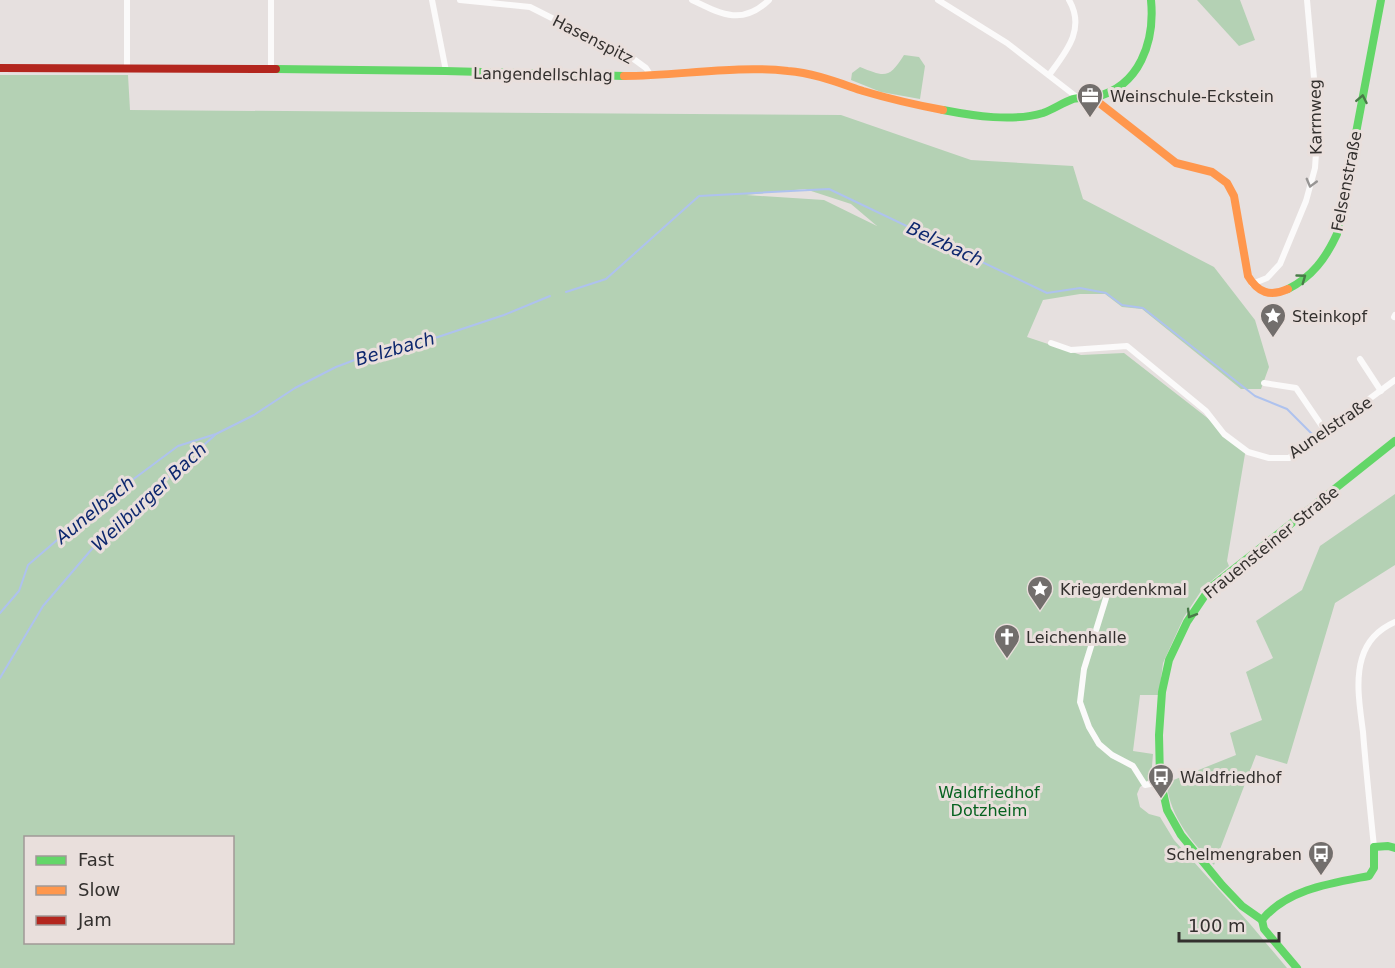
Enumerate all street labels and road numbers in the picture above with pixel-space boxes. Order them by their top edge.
street label: Hasenspitz [549,11,636,68]
street label: Langendellschlag [473,64,613,85]
street label: Karrnweg [1305,79,1326,155]
street label: Felsenstraße [1327,129,1366,233]
street label: Aunelstraße [1285,393,1376,462]
street label: Frauensteiner Straße [1200,482,1343,603]

